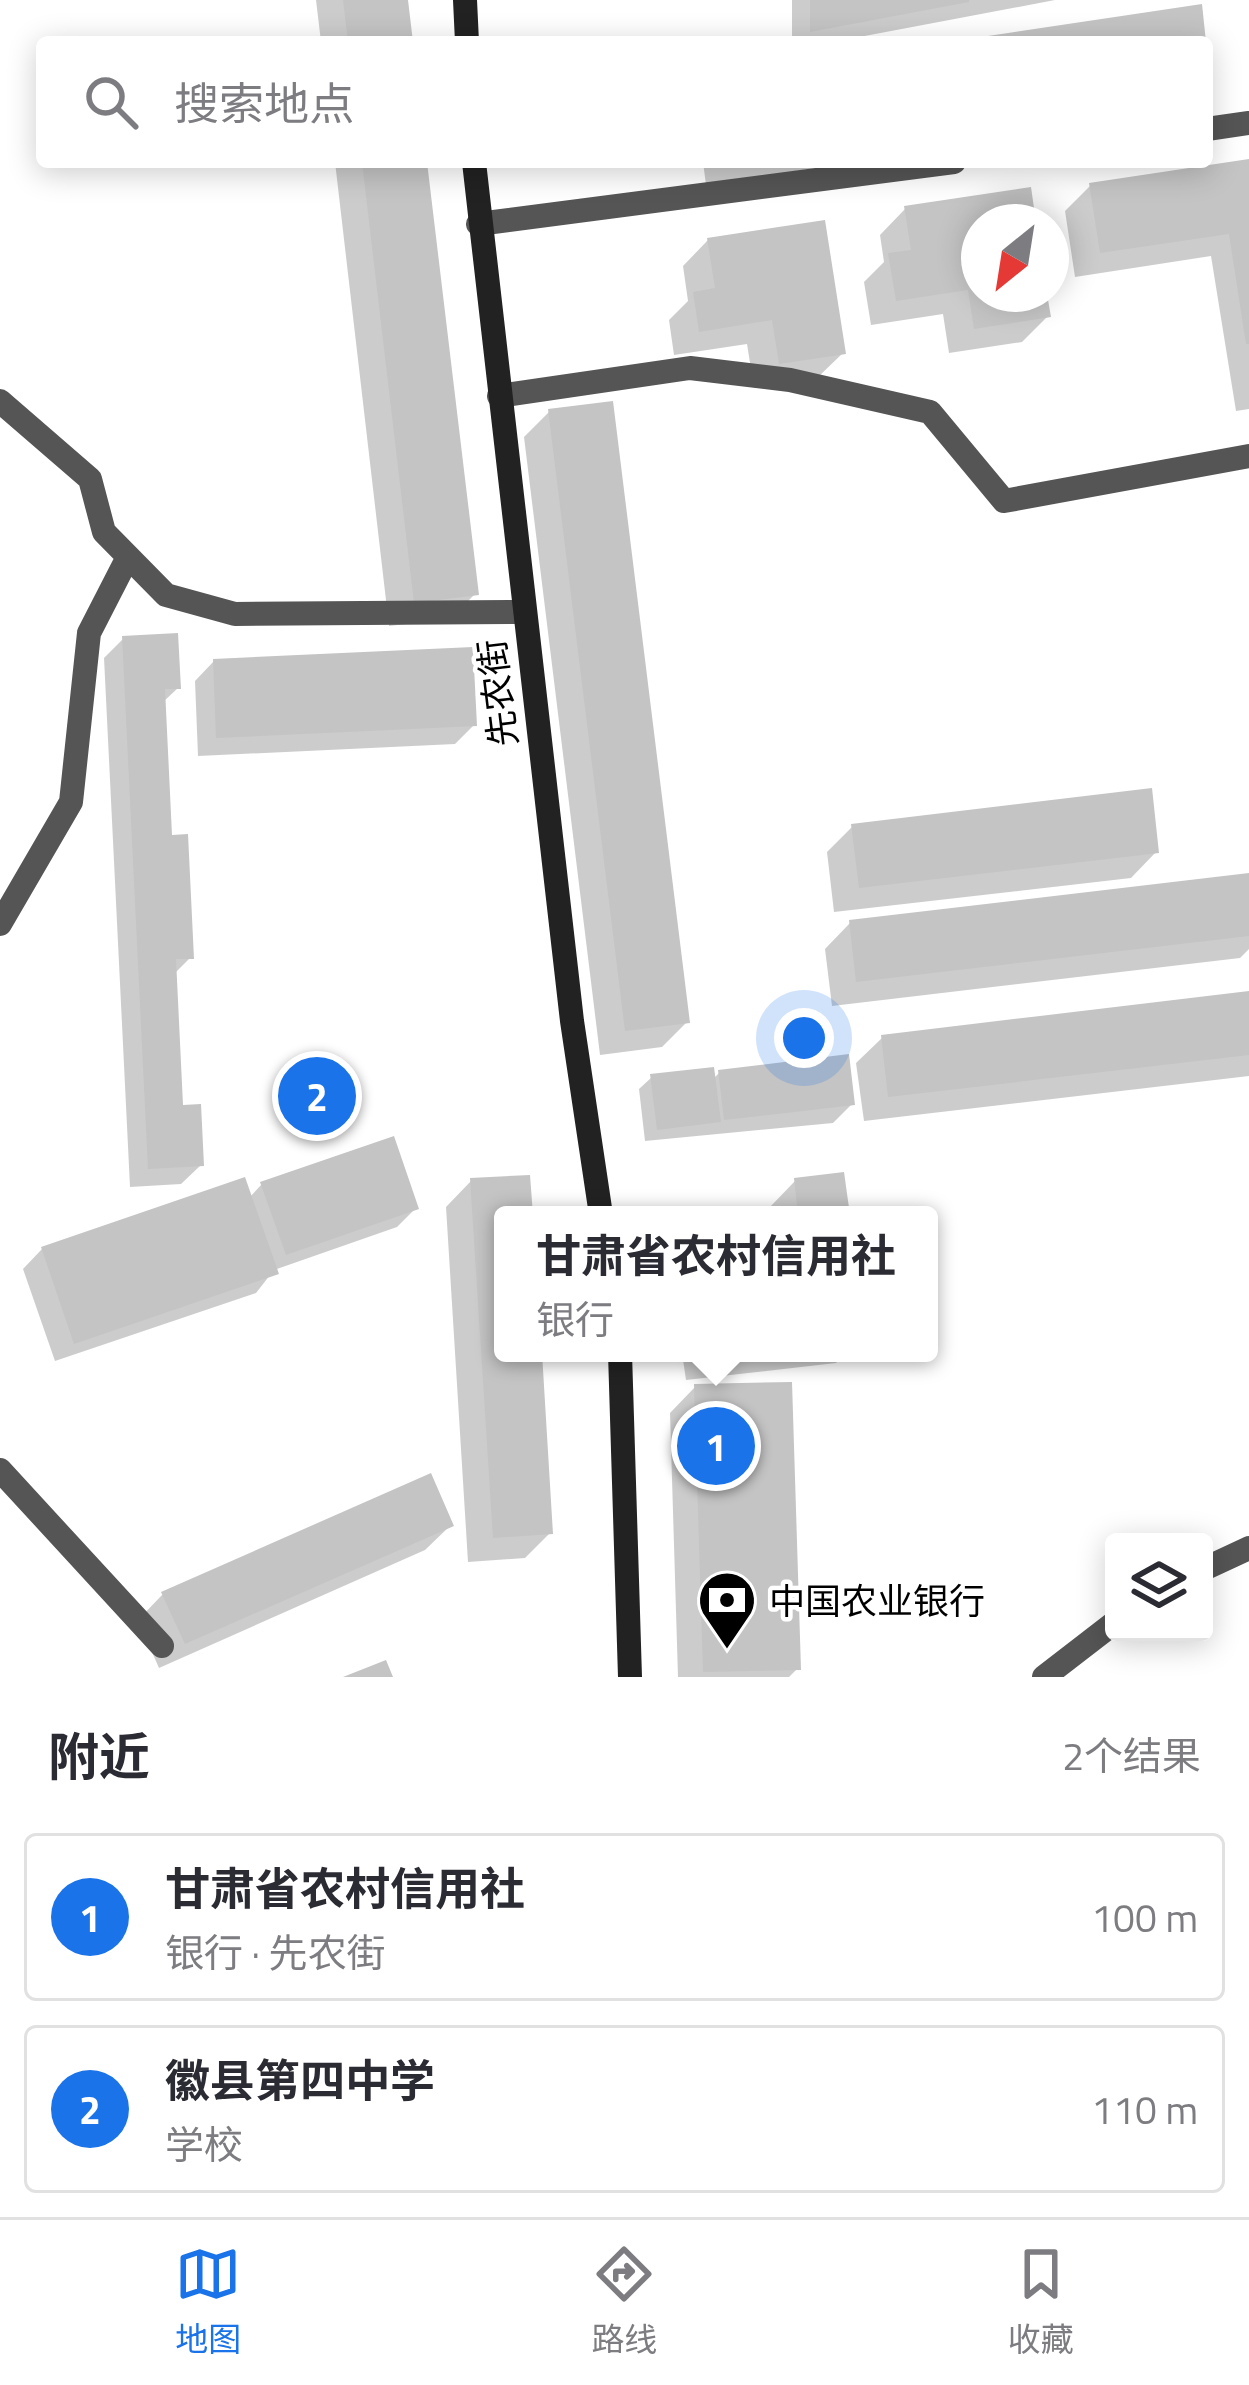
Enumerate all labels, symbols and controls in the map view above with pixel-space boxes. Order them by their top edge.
search box [36,36,1213,168]
icon: search [78,69,144,135]
text: 搜索地点 [174,69,354,137]
north arrow [961,204,1069,312]
street label: 先农街 [463,636,531,750]
your location [774,1008,834,1068]
pin: 2 [278,1051,356,1141]
popup [494,1206,938,1362]
text: 甘肃省农村信用社 [536,1221,896,1289]
text: 银行 [536,1290,614,1349]
pin: 1 [677,1401,755,1491]
map controls [1105,1533,1213,1641]
button: layers [1105,1533,1213,1641]
bank icon: 中国农业银行 [696,1569,758,1651]
place label: 中国农业银行 [769,1573,985,1628]
text: 附近 [48,1717,150,1795]
text: 2个结果 [1062,1726,1201,1785]
text: 甘肃省农村信用社 [165,1854,525,1922]
text: 1 [79,1888,101,1947]
text: 100 m [1091,1888,1198,1947]
text: 银行 · 先农街 [165,1923,386,1982]
text: 徽县第四中学 [165,2046,435,2114]
text: 2 [79,2080,101,2139]
text: 110 m [1091,2080,1198,2139]
text: 学校 [165,2115,243,2174]
tab: 地图 [175,2241,241,2364]
tab: 路线 [591,2241,657,2364]
tab: 收藏 [1008,2241,1074,2364]

